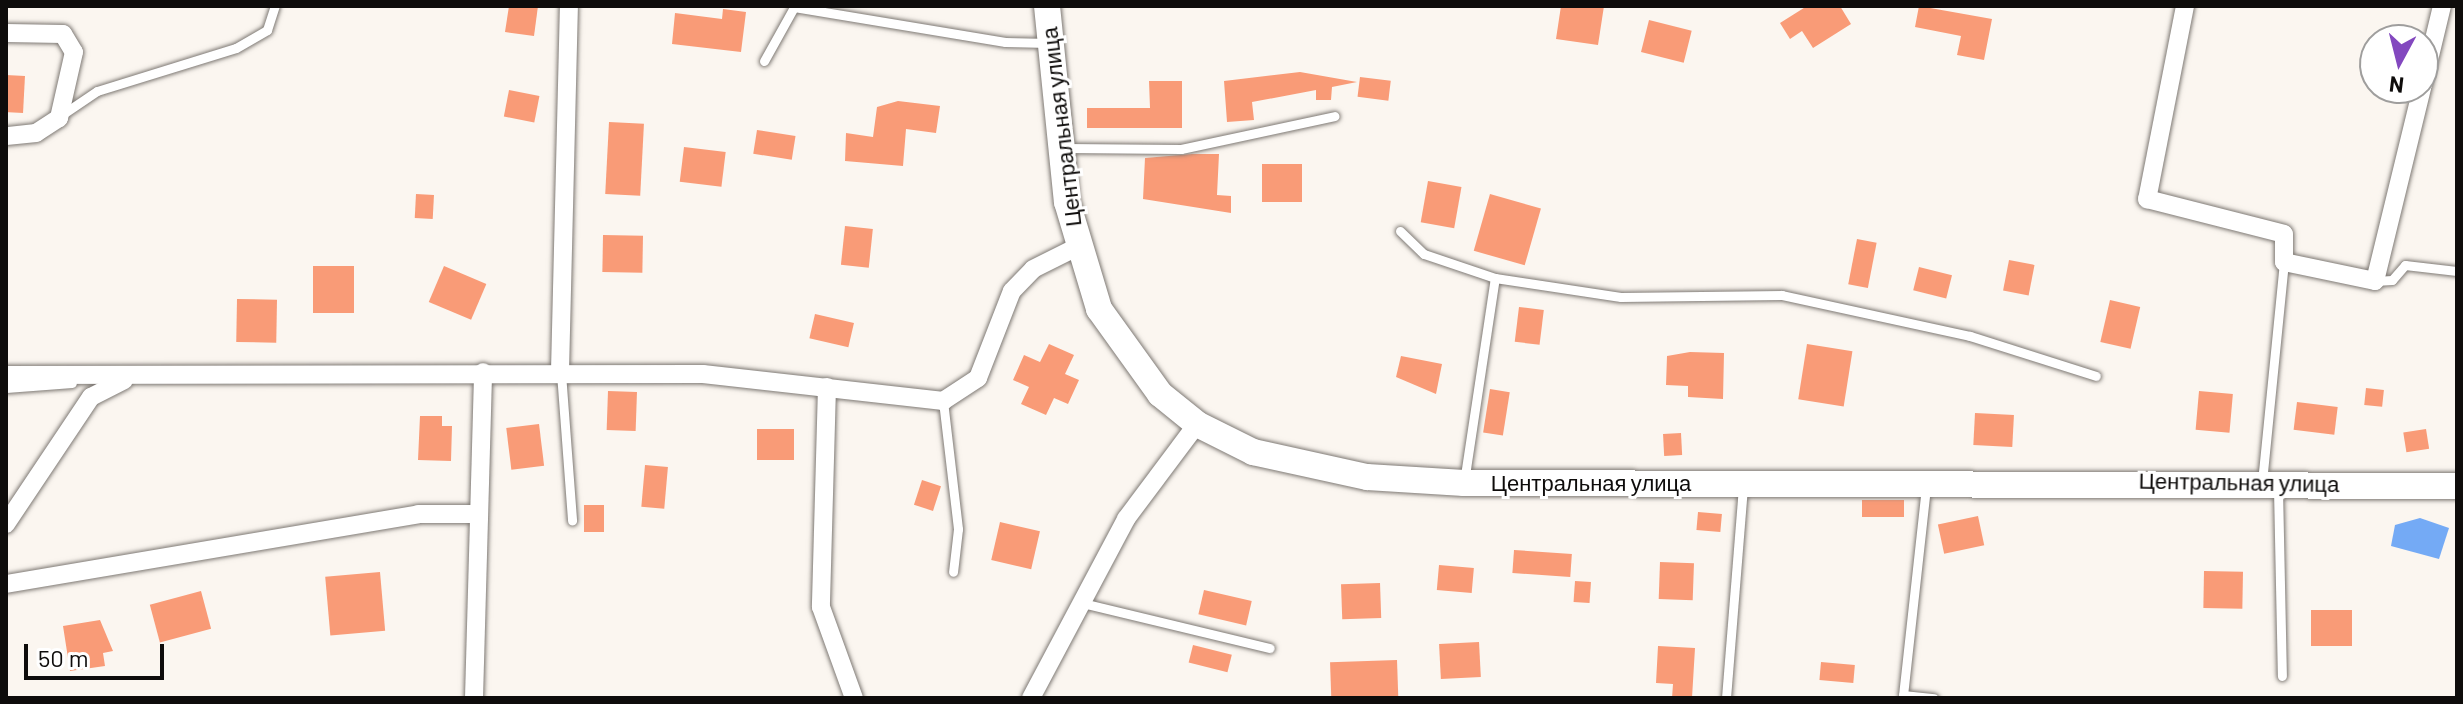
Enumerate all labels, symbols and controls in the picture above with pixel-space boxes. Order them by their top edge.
north arrow [2359,24,2439,104]
street label: Центральная улица [1036,26,1086,228]
text: N [2387,72,2405,100]
street label: Центральная улица [2138,467,2340,497]
street label: Центральная улица [1491,470,1691,496]
scale bar [28,628,168,678]
text: 50 m [38,643,89,672]

